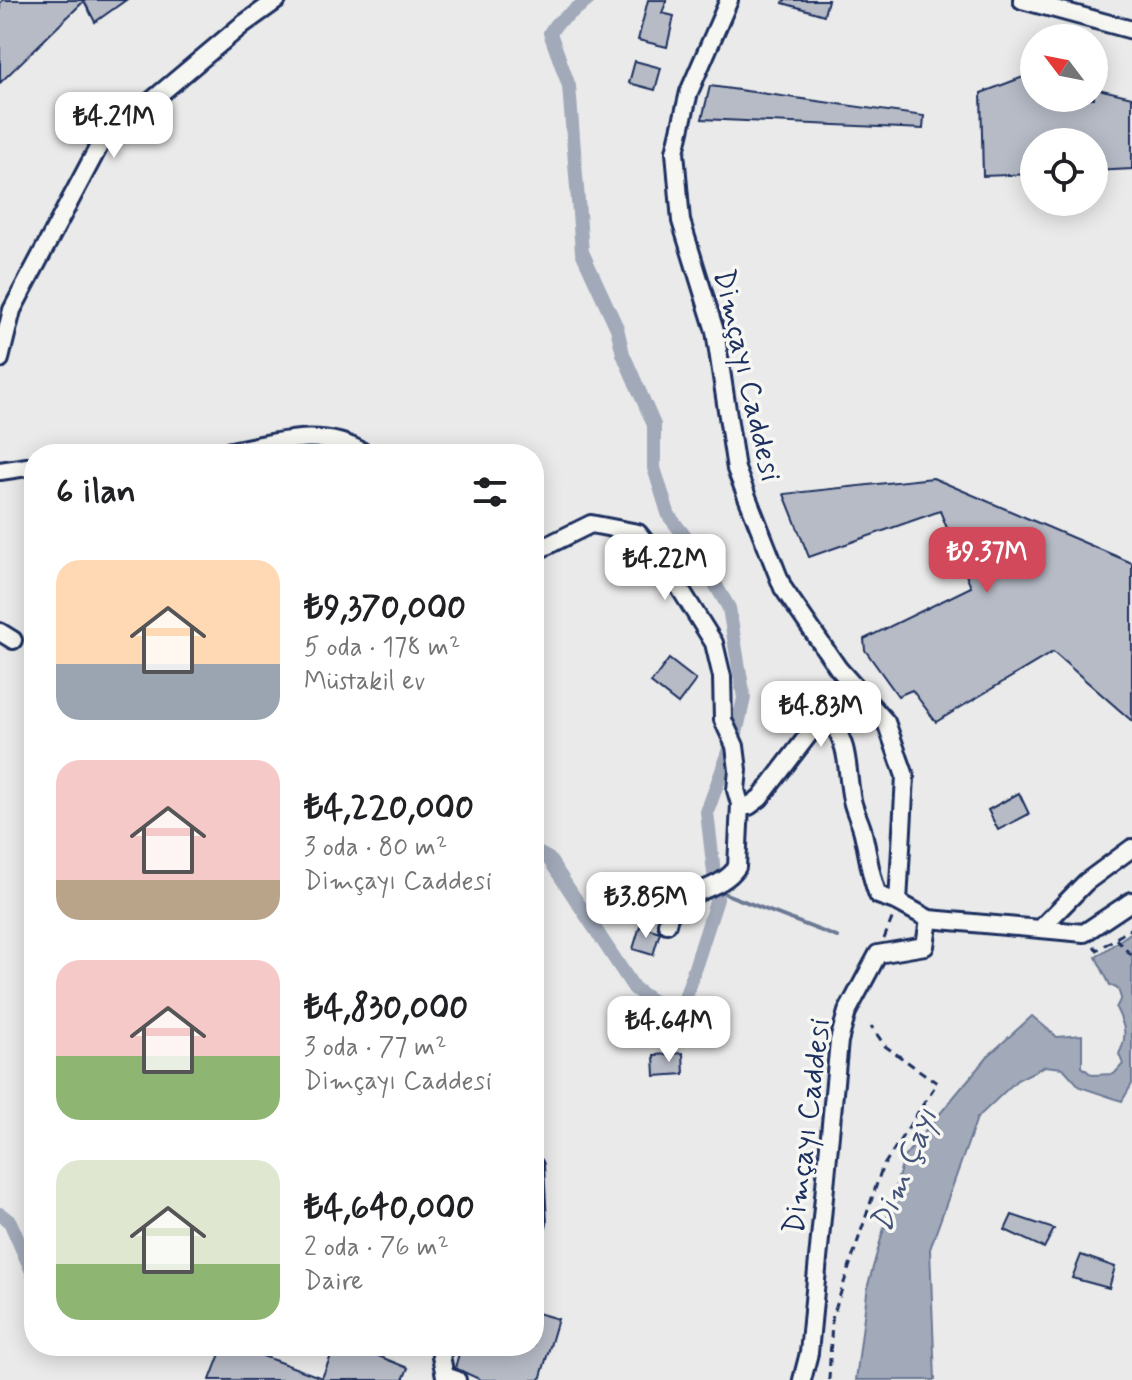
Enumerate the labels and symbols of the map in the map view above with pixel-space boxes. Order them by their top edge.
north arrow [1020,24,1108,112]
pin: ₺4.21M [49,92,179,160]
street label: Dimçayı Caddesi [703,265,790,485]
pin: ₺9.37M [922,527,1052,595]
pin: ₺4.22M [600,534,730,602]
pin: ₺4.83M [756,681,886,749]
pin: ₺3.85M [581,872,711,940]
pin: ₺4.64M [604,996,734,1064]
street label: Dimçayı Caddesi [775,1016,840,1236]
water label: Dim Çayı [861,1102,949,1239]

